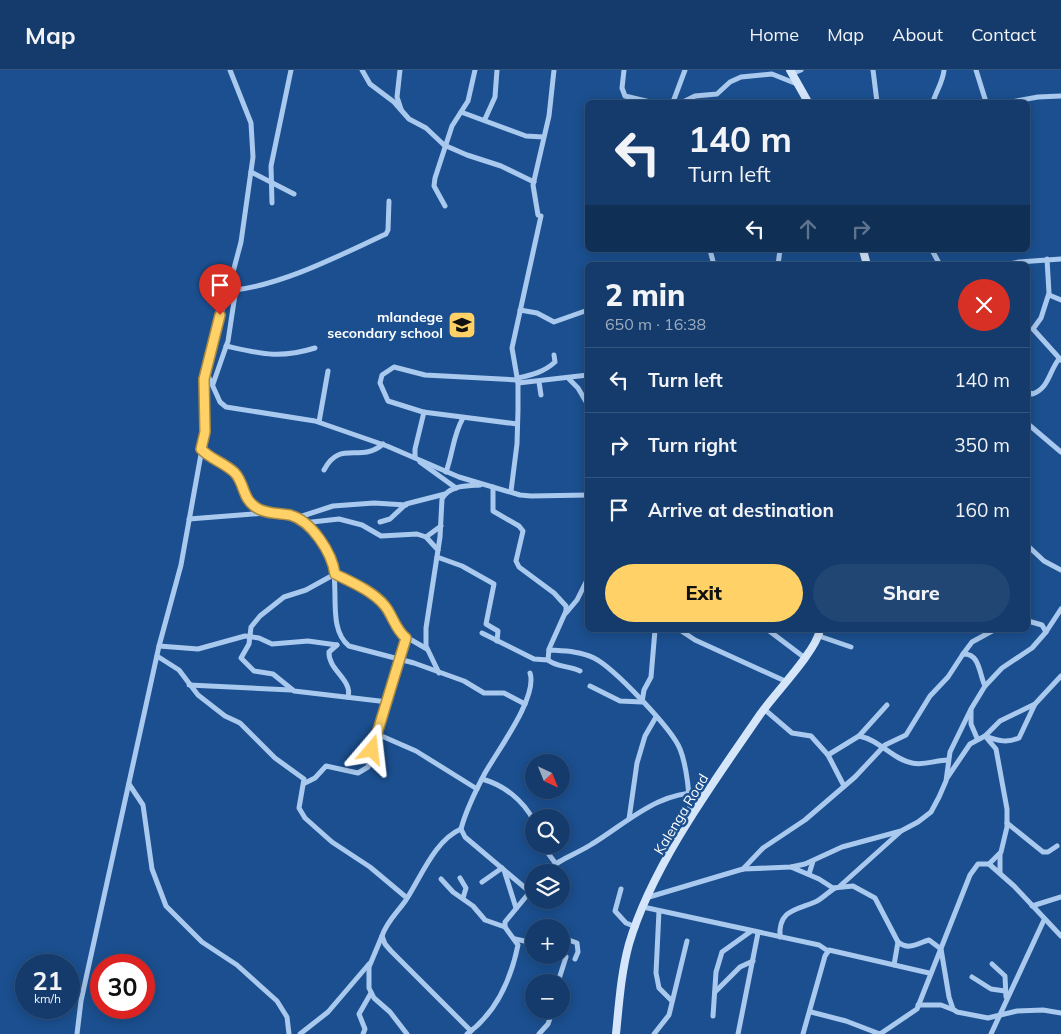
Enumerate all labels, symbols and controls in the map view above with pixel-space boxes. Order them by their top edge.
text: Map [25,20,76,50]
text: Home [749,23,799,46]
text: Map [827,23,864,46]
text: About [892,23,943,46]
text: Contact [971,23,1036,46]
text: 140 m [688,117,792,161]
icon: left [605,120,670,185]
text: Turn left [688,160,771,188]
icon: left [741,215,769,243]
icon: ahead [794,215,822,243]
icon: right [847,215,875,243]
pin [199,264,241,315]
icon: arrive [206,271,234,299]
text: 2 min [605,276,685,314]
button: close [958,279,1010,331]
place label: mlandege secondary school [327,308,443,342]
school or university icon: mlandege secondary school [447,310,477,340]
text: 650 m · 16:38 [605,314,706,334]
icon: left [605,366,633,394]
text: Turn left [648,368,723,392]
text: 140 m [954,368,1010,392]
icon: right [605,431,633,459]
text: Turn right [648,433,737,457]
text: 350 m [954,433,1010,457]
icon: arrive [605,496,633,524]
text: Arrive at destination [648,498,834,522]
text: 160 m [954,498,1010,522]
button: Exit [605,564,803,622]
button: Share [813,564,1010,622]
position arrow [345,723,397,775]
north arrow [525,754,570,799]
map controls [525,754,570,1019]
street label: Kalenga Road [650,770,712,858]
button: search [525,809,570,854]
button: layers [525,864,570,909]
button: + [525,919,570,964]
speed limit sign: 30 [90,954,155,1019]
text: 21 [32,965,63,996]
button: − [525,974,570,1019]
text: km/h [34,991,61,1006]

